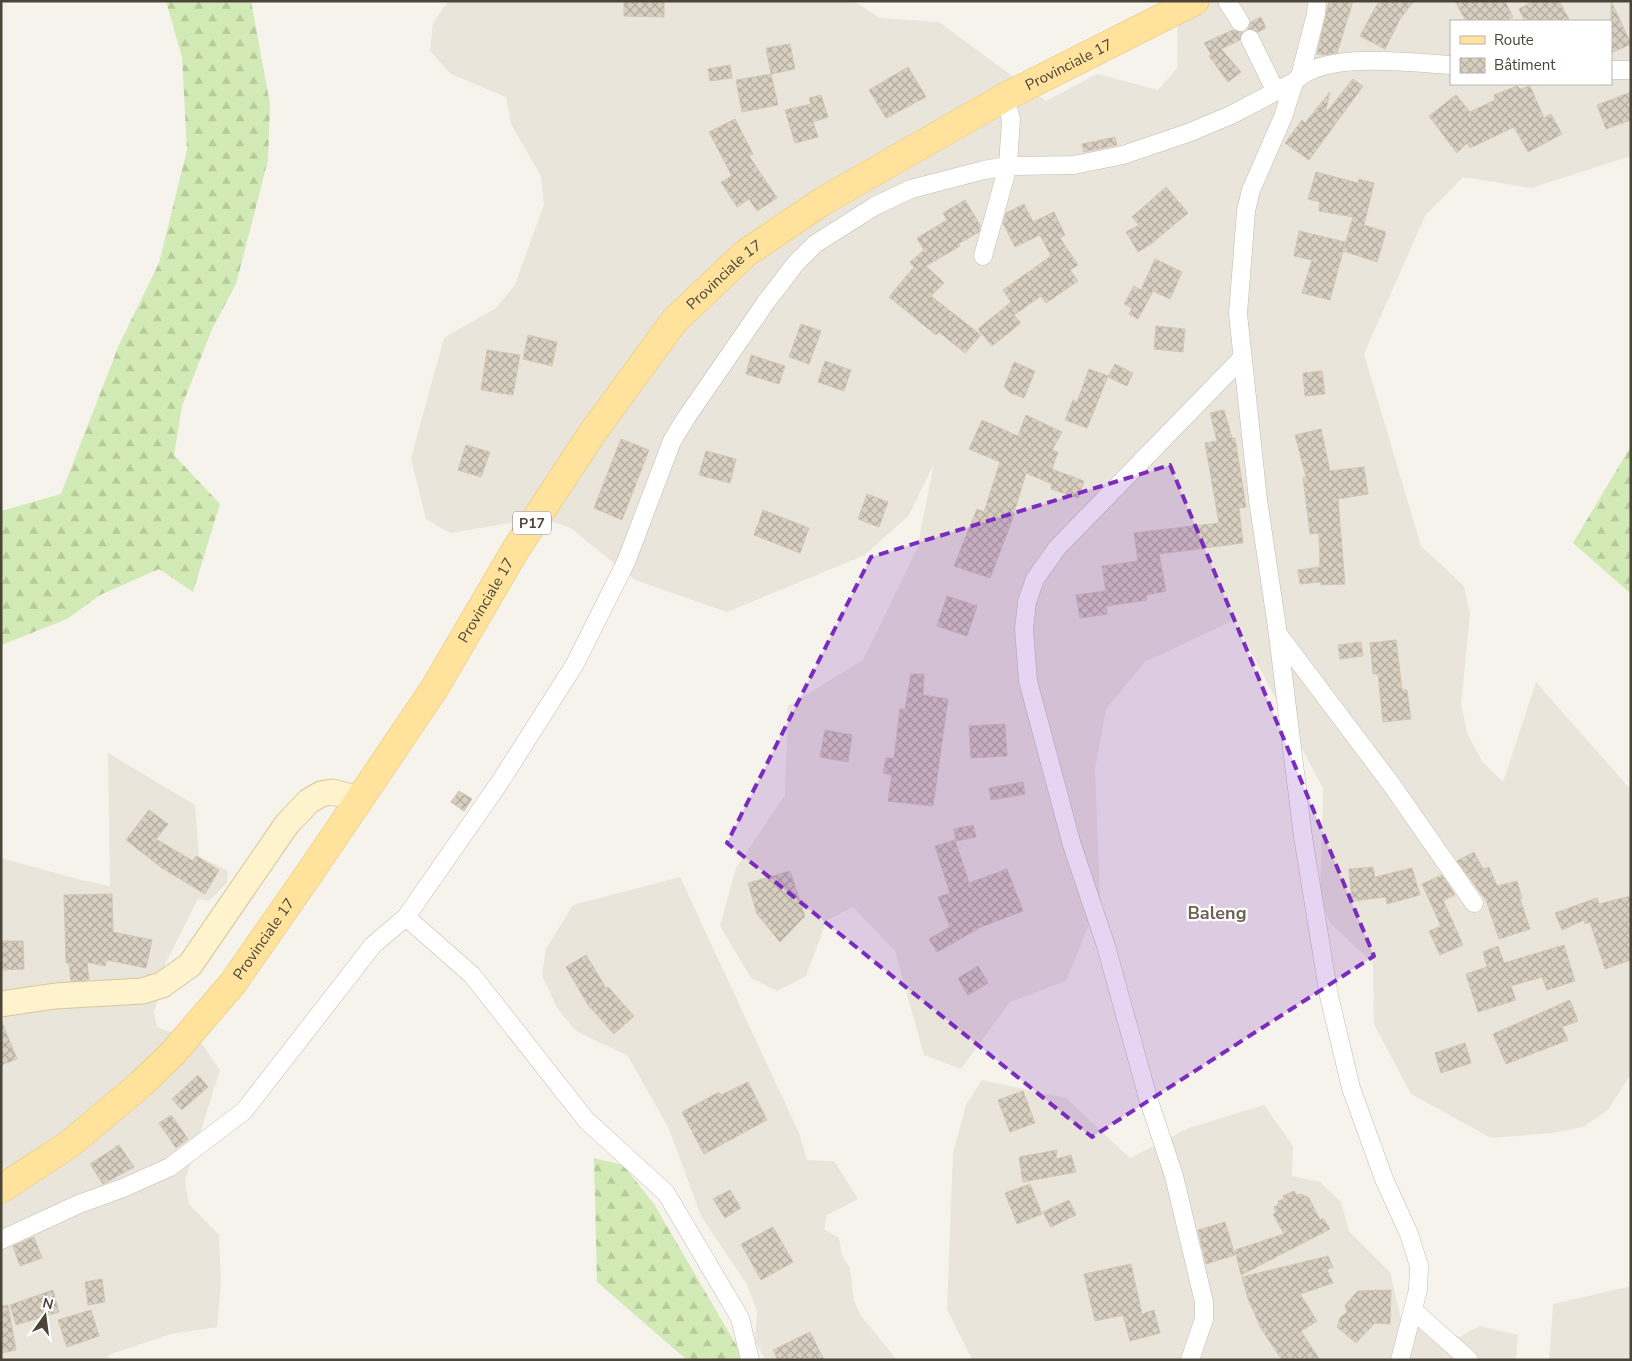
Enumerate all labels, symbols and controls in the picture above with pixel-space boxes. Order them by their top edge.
legend [1450,20,1612,85]
text: Route [1494,30,1534,50]
street label: Provinciale 17 [1022,34,1116,95]
text: Bâtiment [1494,55,1556,75]
street label: Provinciale 17 [682,235,765,314]
road number: P17 [513,512,551,534]
street label: Provinciale 17 [453,554,519,646]
street label: Provinciale 17 [228,894,299,984]
district label: Baleng [1187,901,1247,925]
north arrow [20,1291,70,1341]
text: N [41,1293,55,1314]

